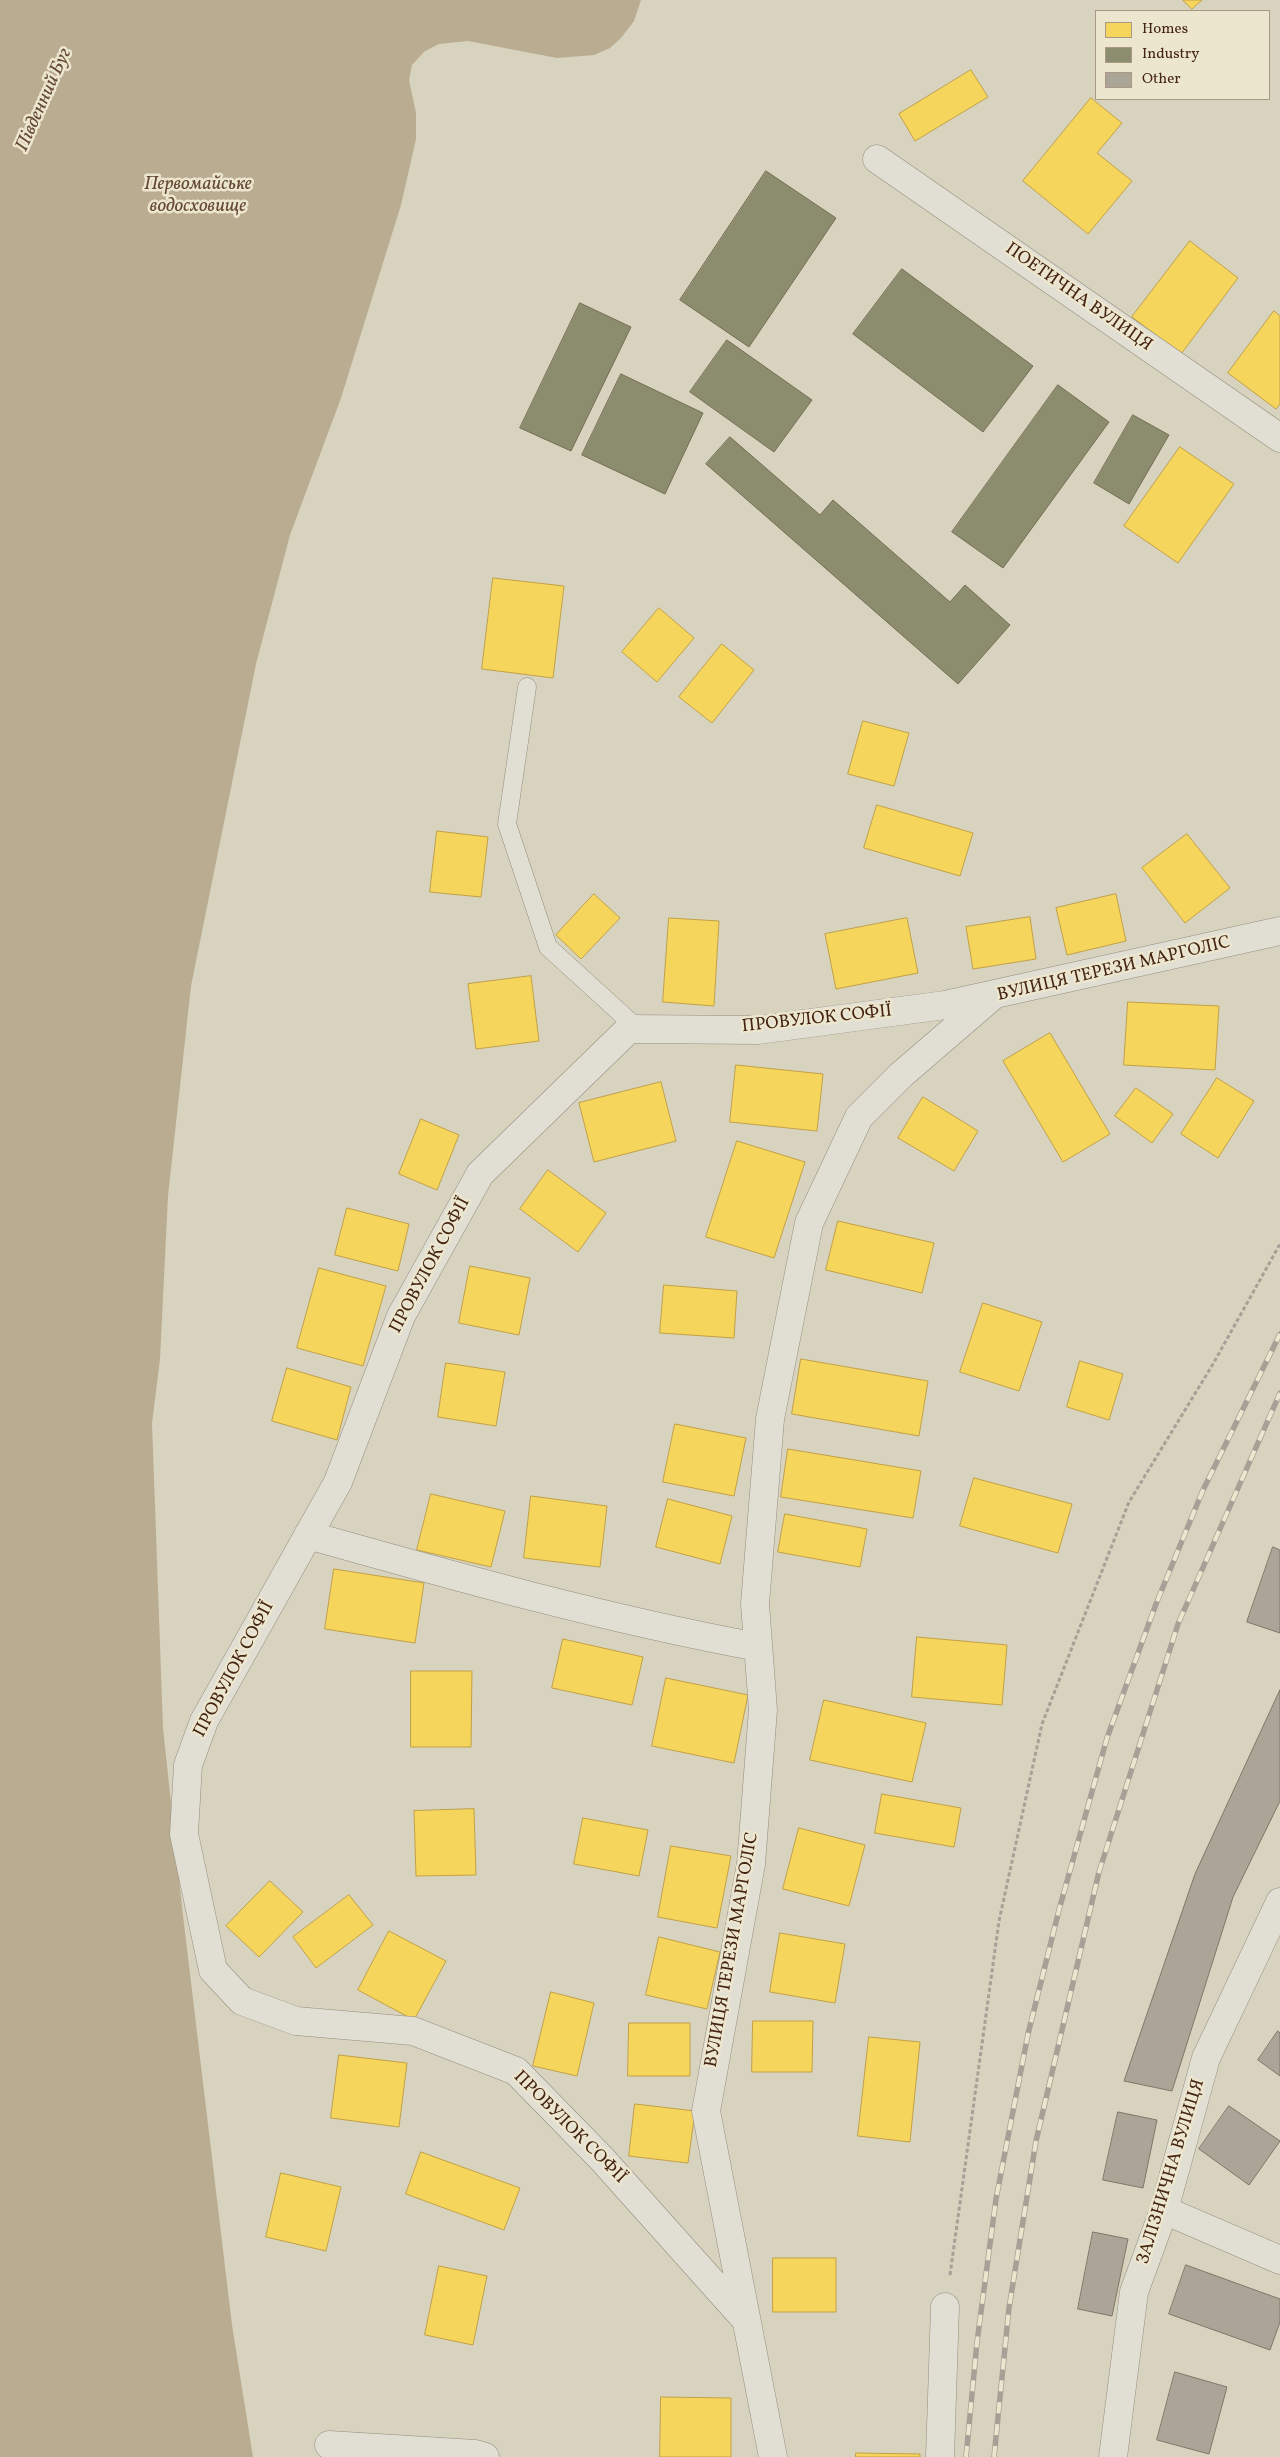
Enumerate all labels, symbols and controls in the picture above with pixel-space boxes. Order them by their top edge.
legend [1095,10,1270,100]
text: Homes [1142,19,1188,40]
text: Industry [1142,44,1199,65]
water label: Південний Буг [12,45,78,155]
text: Other [1142,69,1181,90]
water label: Первомайське водосховище [144,175,252,219]
street label: ПОЕТИЧНА ВУЛИЦЯ [1000,239,1156,357]
street label: ВУЛИЦЯ ТЕРЕЗИ МАРГОЛІС [995,933,1233,1007]
street label: ПРОВУЛОК СОФІЇ [741,1001,893,1039]
street label: ПРОВУЛОК СОФІЇ [386,1194,476,1338]
street label: ПРОВУЛОК СОФІЇ [190,1598,280,1742]
street label: ВУЛИЦЯ ТЕРЕЗИ МАРГОЛІС [702,1831,764,2069]
street label: ПРОВУЛОК СОФІЇ [508,2067,630,2189]
street label: ЗАЛІЗНИЧНА ВУЛИЦЯ [1134,2077,1210,2267]

